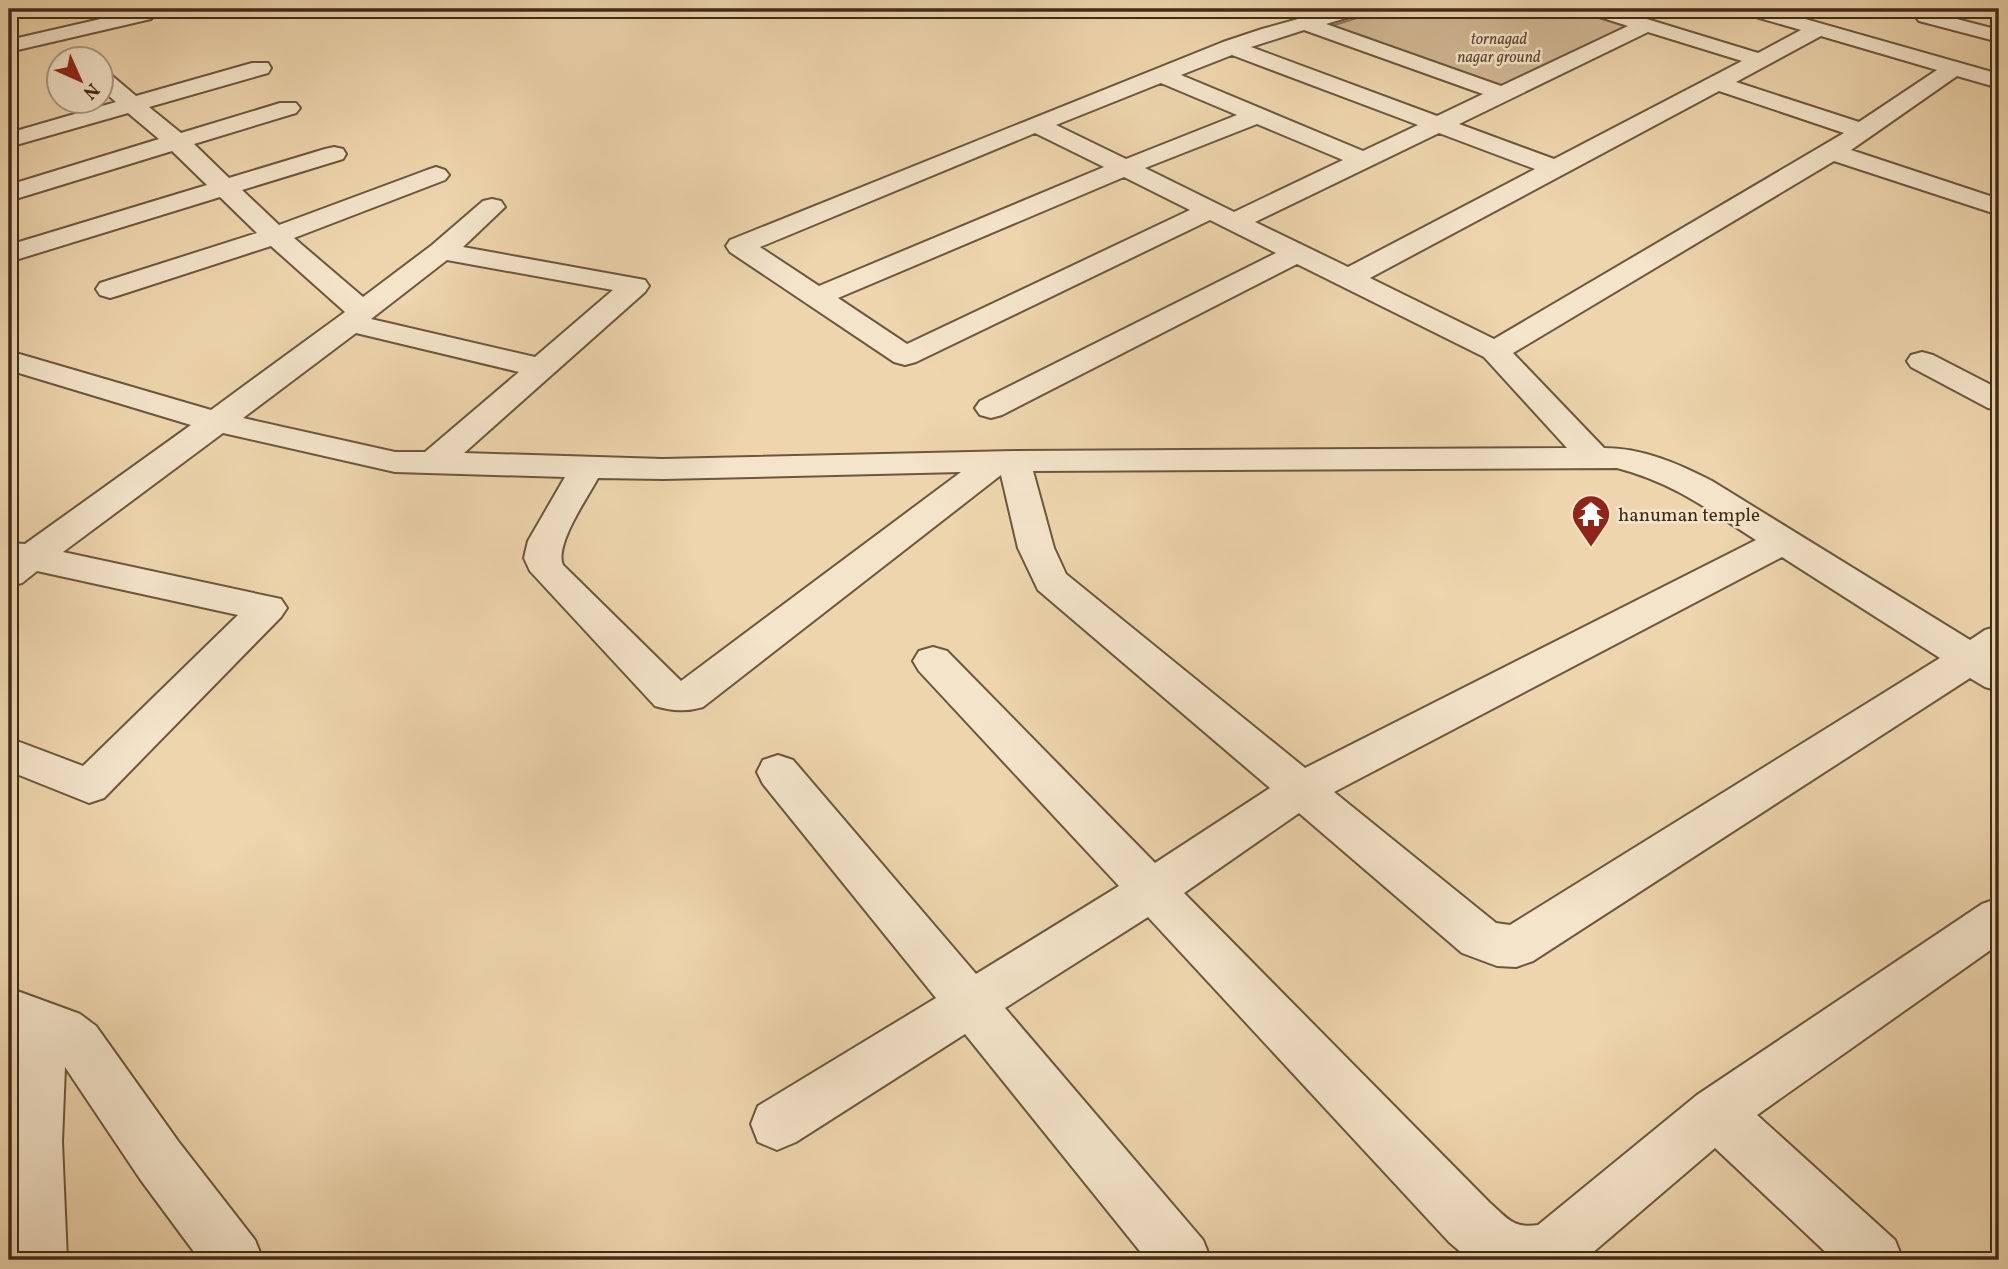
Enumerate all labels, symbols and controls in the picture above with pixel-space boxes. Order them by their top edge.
park label: tornagad nagar ground [1457,29,1541,69]
north arrow [46,46,116,116]
text: N [76,77,105,105]
temple icon: hanuman temple [1570,493,1612,548]
place label: hanuman temple [1618,503,1760,529]

